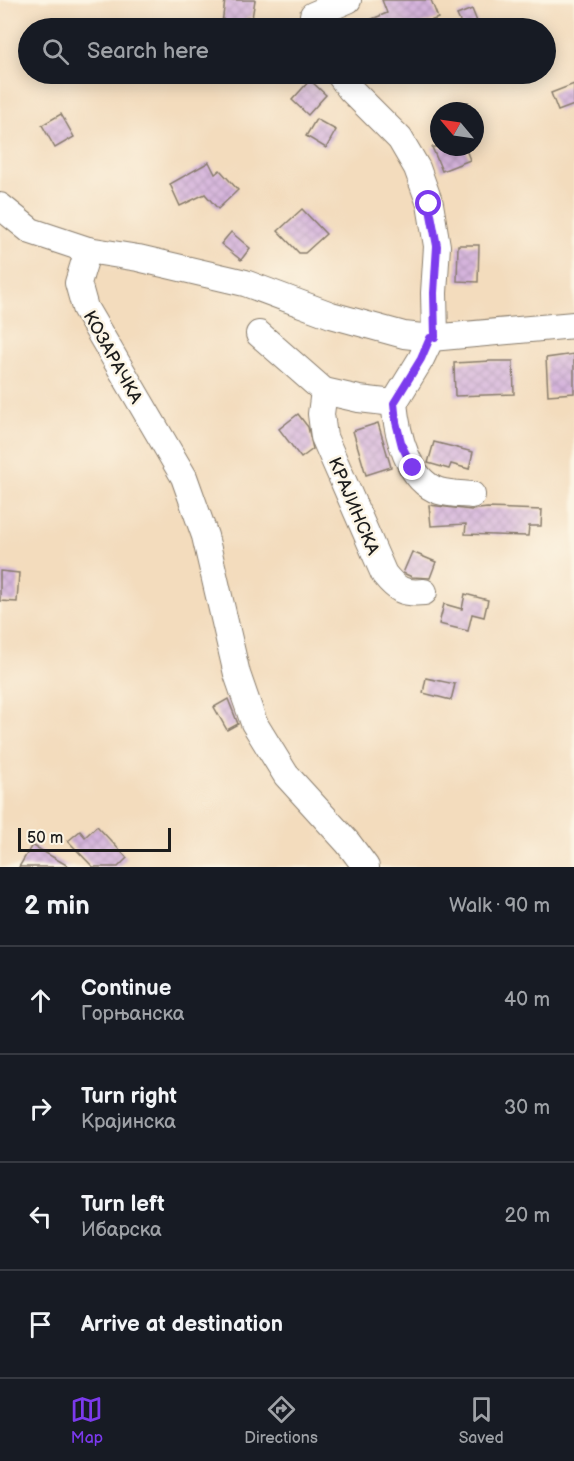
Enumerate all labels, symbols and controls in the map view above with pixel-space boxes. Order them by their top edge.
search box [18,18,556,84]
icon: search [39,35,72,68]
text: Search here [87,38,209,65]
north arrow [430,102,484,156]
route start [415,190,441,216]
street label: КОЗАРАЧКА [79,307,147,407]
street label: КРАЈИНСКА [324,454,384,558]
route end [399,454,425,480]
scale bar [18,825,171,852]
text: 50 m [27,829,63,848]
text: 2 min [24,891,90,922]
text: Walk · 90 m [449,894,550,918]
text: Continue [81,975,171,1002]
icon: ahead [24,984,57,1017]
text: 40 m [504,988,550,1012]
text: Горњанска [81,1002,185,1026]
text: Turn right [81,1083,177,1110]
icon: right [24,1092,57,1125]
text: 30 m [504,1096,550,1120]
text: Крајинска [81,1110,176,1134]
text: Turn left [81,1191,165,1218]
icon: left [24,1200,57,1233]
text: 20 m [505,1204,550,1228]
text: Ибарска [81,1218,162,1242]
icon: arrive [24,1308,57,1341]
text: Arrive at destination [81,1311,283,1338]
tab: Map [70,1393,103,1448]
tab: Directions [244,1393,318,1448]
tab: Saved [459,1393,504,1448]

